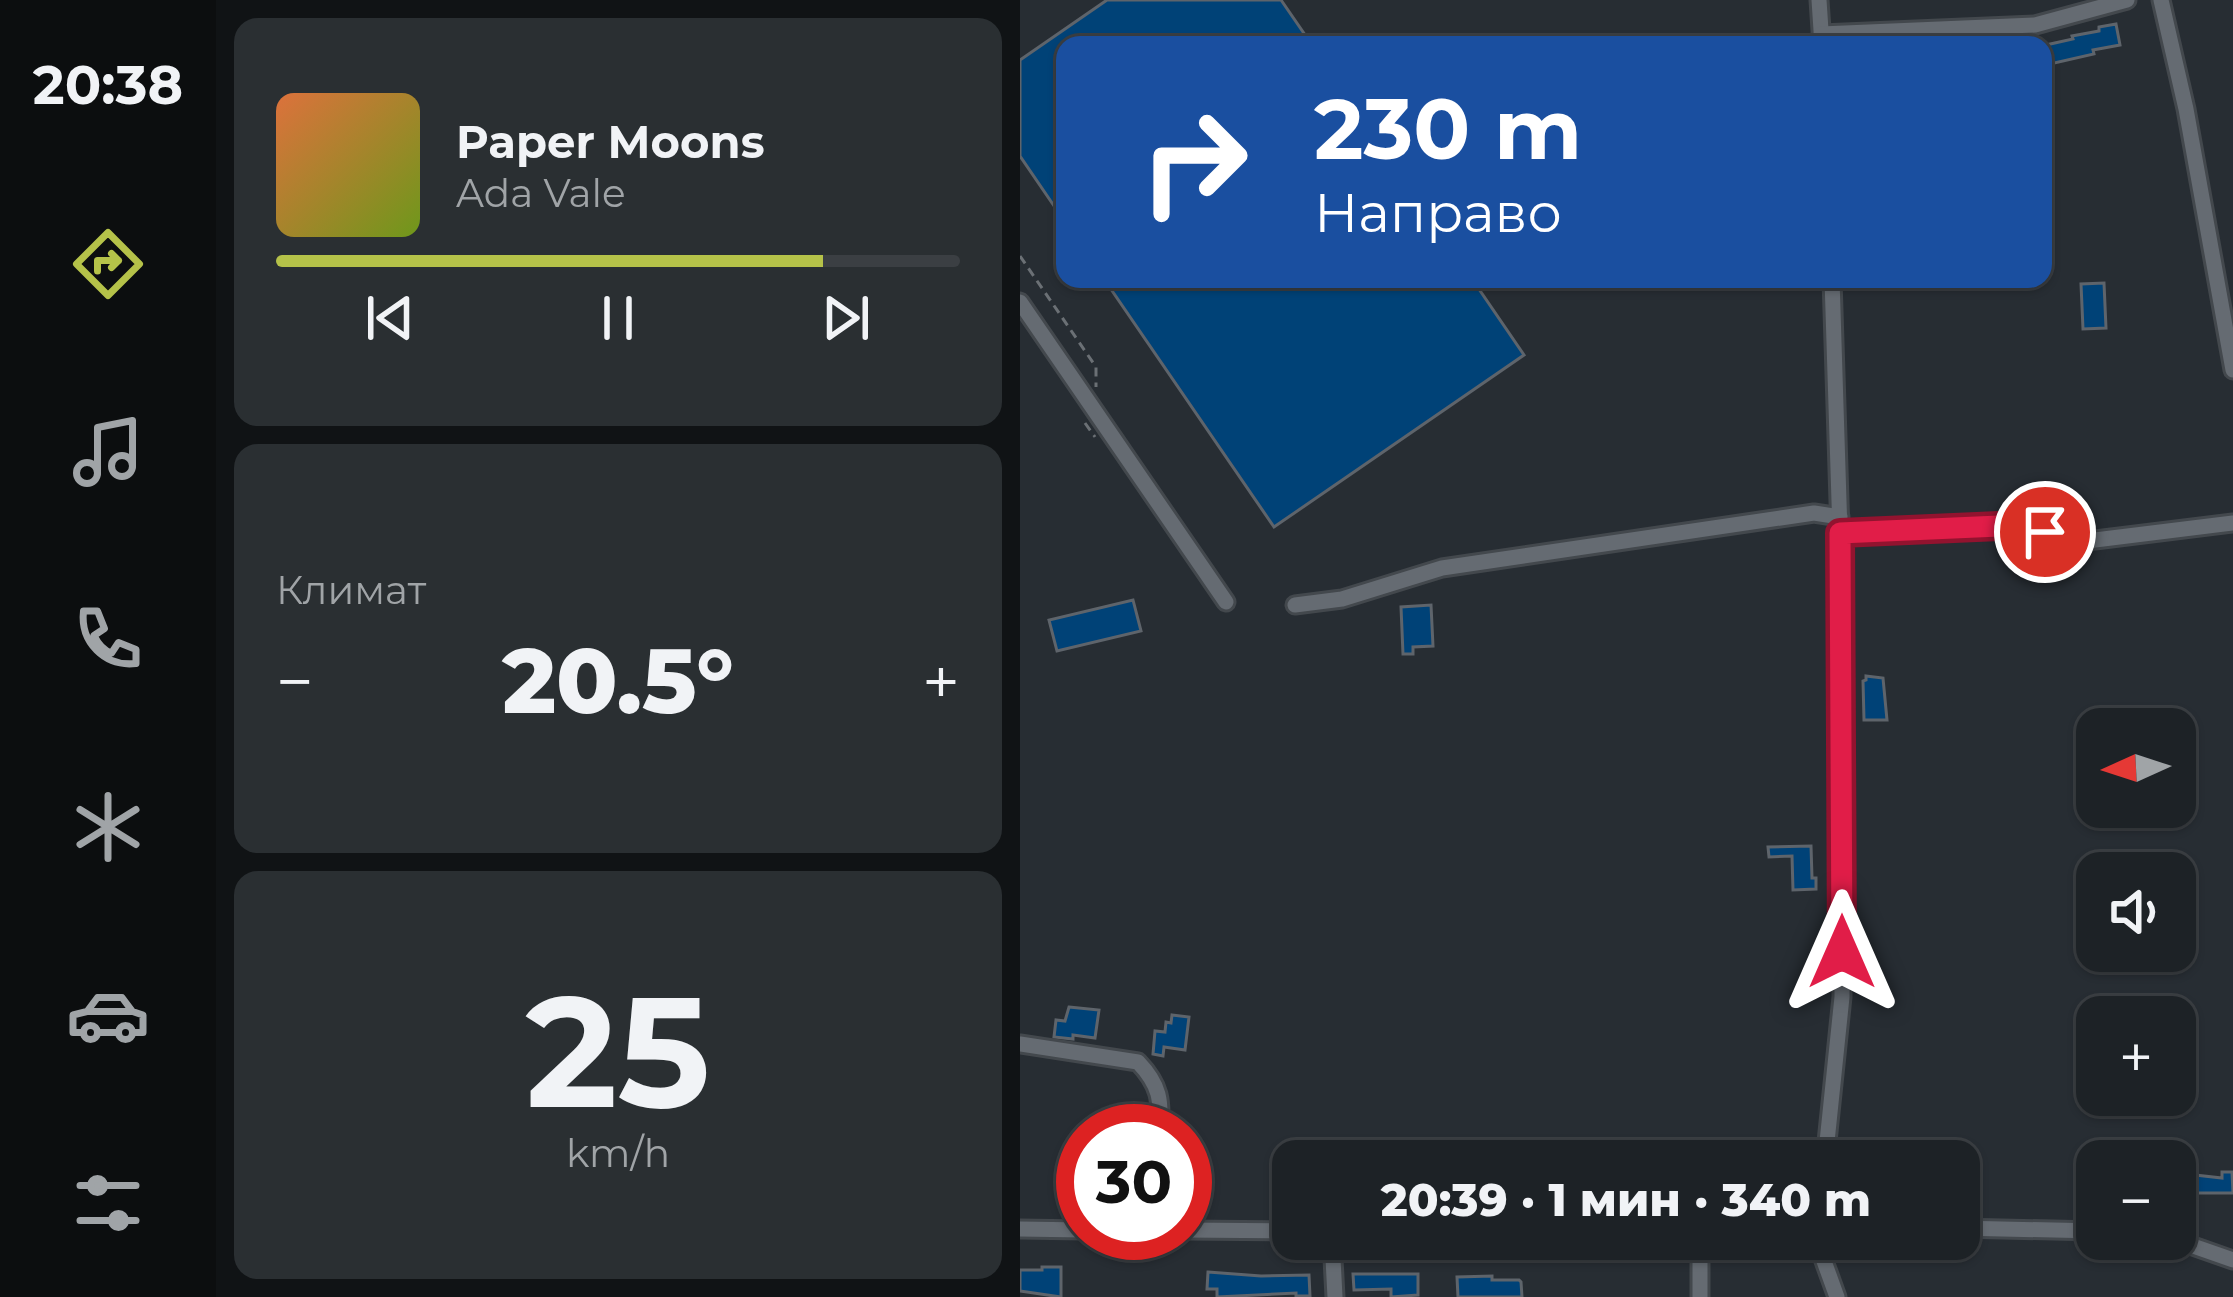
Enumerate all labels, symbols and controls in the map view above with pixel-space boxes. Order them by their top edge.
text: 20:38 [33,52,183,118]
text: 230 m [1314,78,1582,180]
icon: right [1116,84,1272,240]
text: Paper Moons [456,114,765,169]
text: Ada Vale [456,169,626,217]
text: Направо [1314,180,1562,246]
icon: directions [66,222,150,306]
icon: previous [357,285,423,351]
icon: pause [585,285,651,351]
icon: next [813,285,879,351]
icon: music [66,410,150,494]
pin [1994,481,2096,583]
icon: arrive [2012,499,2078,565]
text: Климат [276,566,426,614]
icon: phone [66,597,150,681]
text: 20.5° [502,626,734,736]
text: − [276,641,314,722]
text: + [922,641,960,722]
north arrow [2076,708,2196,828]
map controls [2076,708,2196,1260]
icon: climate [66,785,150,869]
button: sound [2076,852,2196,972]
position arrow [1779,889,1905,1015]
text: 25 [526,956,710,1146]
icon: car [66,973,150,1057]
button: + [2076,996,2196,1116]
speed limit sign: 30 [1056,1104,1212,1260]
text: km/h [566,1129,670,1177]
button: − [2076,1140,2196,1260]
icon: filters [66,1161,150,1245]
text: 20:39 · 1 мин · 340 m [1381,1172,1871,1227]

